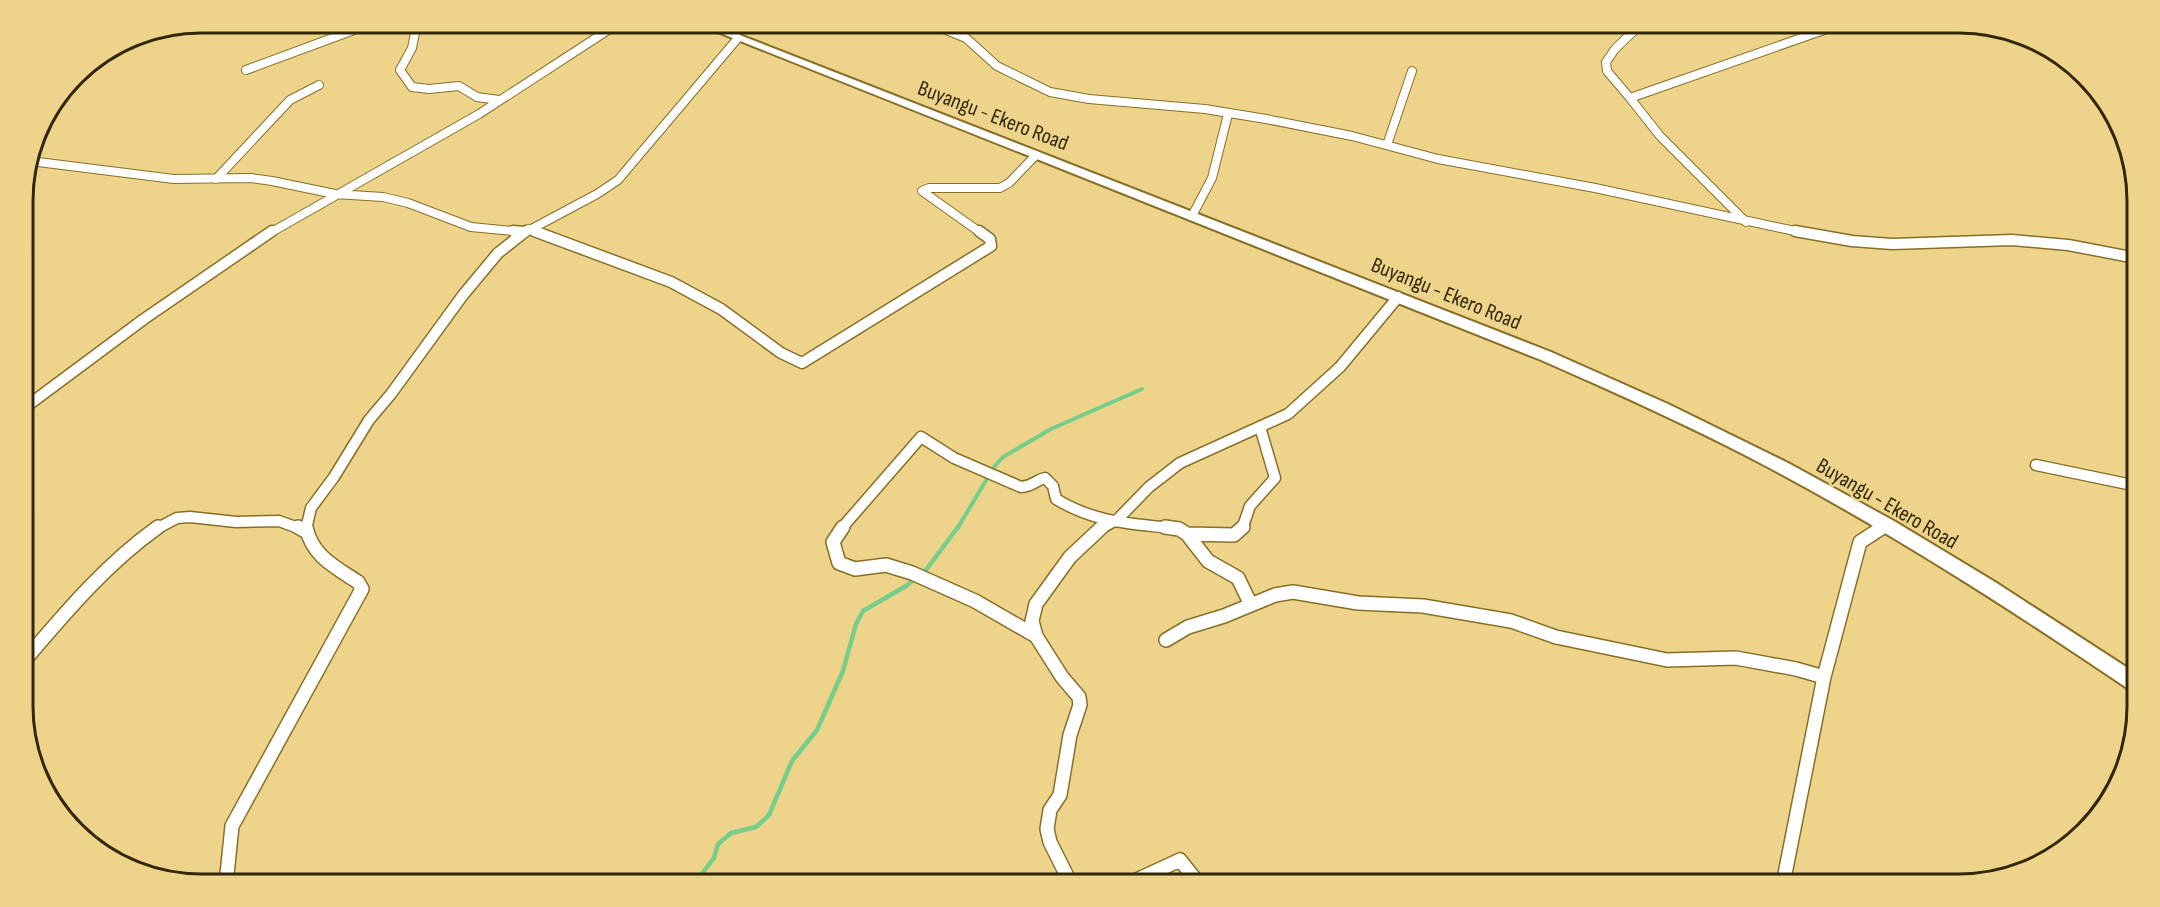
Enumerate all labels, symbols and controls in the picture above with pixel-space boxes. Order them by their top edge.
street label: Buyangu - Ekero Road [914,75,1072,157]
street label: Buyangu - Ekero Road [1367,252,1525,336]
street label: Buyangu - Ekero Road [1811,452,1963,556]

